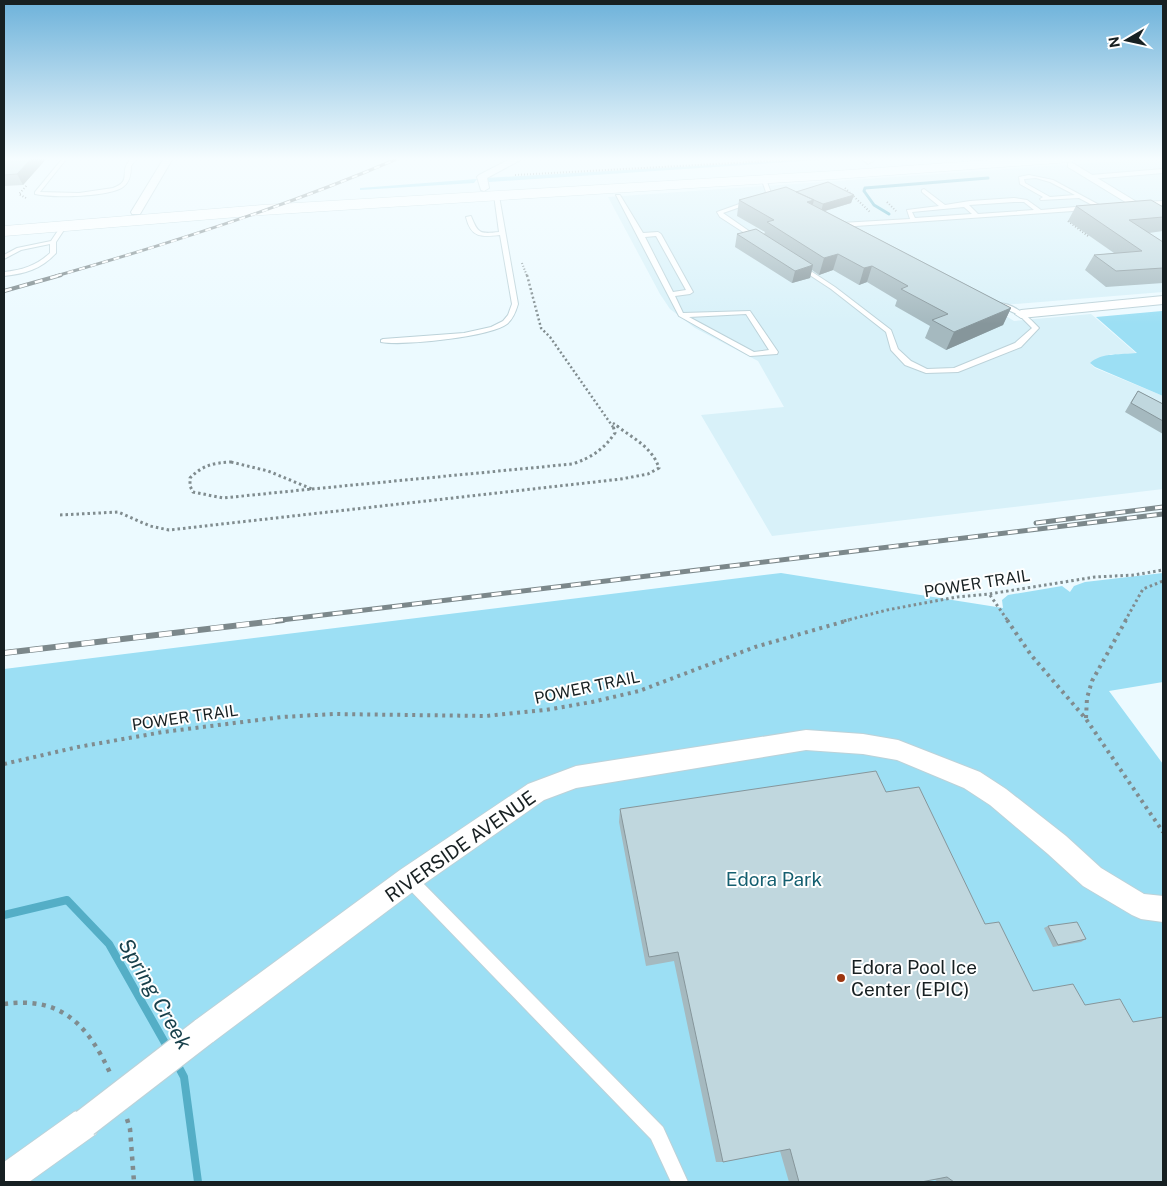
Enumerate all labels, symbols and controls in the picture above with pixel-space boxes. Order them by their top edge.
north arrow [1102,15,1152,65]
text: N [1105,35,1123,49]
street label: POWER TRAIL [923,566,1032,601]
street label: POWER TRAIL [533,667,642,708]
street label: POWER TRAIL [131,701,239,734]
street label: RIVERSIDE AVENUE [381,786,539,906]
park label: Edora Park [726,868,823,890]
water label: Spring Creek [114,934,198,1054]
place label: Edora Pool Ice Center (EPIC) [851,956,977,1000]
marker: Edora Pool Ice Center (EPIC) [835,972,847,984]

